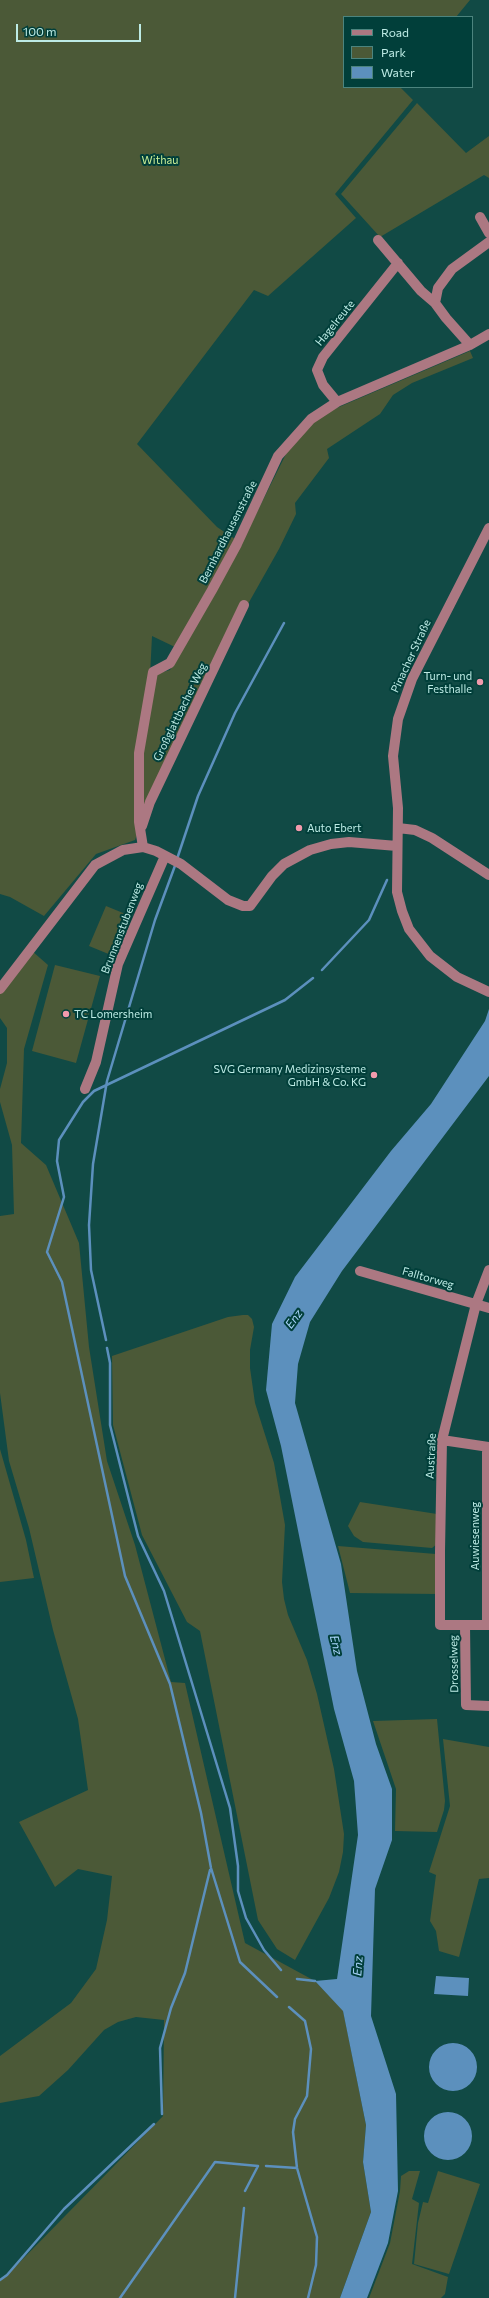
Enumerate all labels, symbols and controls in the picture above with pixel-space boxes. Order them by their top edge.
scale bar [18,16,143,42]
legend [343,16,473,88]
text: 100 m [23,24,57,38]
text: Road [381,25,409,39]
text: Park [381,45,406,59]
text: Water [381,65,415,79]
park label: Withau [142,153,178,167]
street label: Hagelreute [313,298,357,348]
street label: Bernhardhausenstraße [196,478,260,586]
street label: Pinacher Straße [388,617,434,695]
street label: Großglattbacher Weg [151,661,209,763]
place label: Turn- und Festhalle [423,669,472,695]
marker: Turn- und Festhalle [475,677,485,687]
place label: Auto Ebert [307,821,361,835]
marker: Auto Ebert [294,823,304,833]
street label: Brunnenstubenweg [98,880,146,976]
place label: TC Lomersheim [74,1007,152,1021]
marker: TC Lomersheim [61,1009,71,1019]
place label: SVG Germany Medizinsysteme GmbH & Co. KG [213,1062,366,1088]
marker: SVG Germany Medizinsysteme GmbH & Co. KG [369,1070,379,1080]
street label: Falltorweg [401,1264,455,1292]
water label: Enz [282,1307,306,1331]
street label: Austraße [423,1433,439,1479]
street label: Auwiesenweg [468,1502,482,1570]
water label: Enz [327,1634,345,1656]
street label: Drosselweg [447,1635,461,1693]
water label: Enz [350,1956,366,1976]

